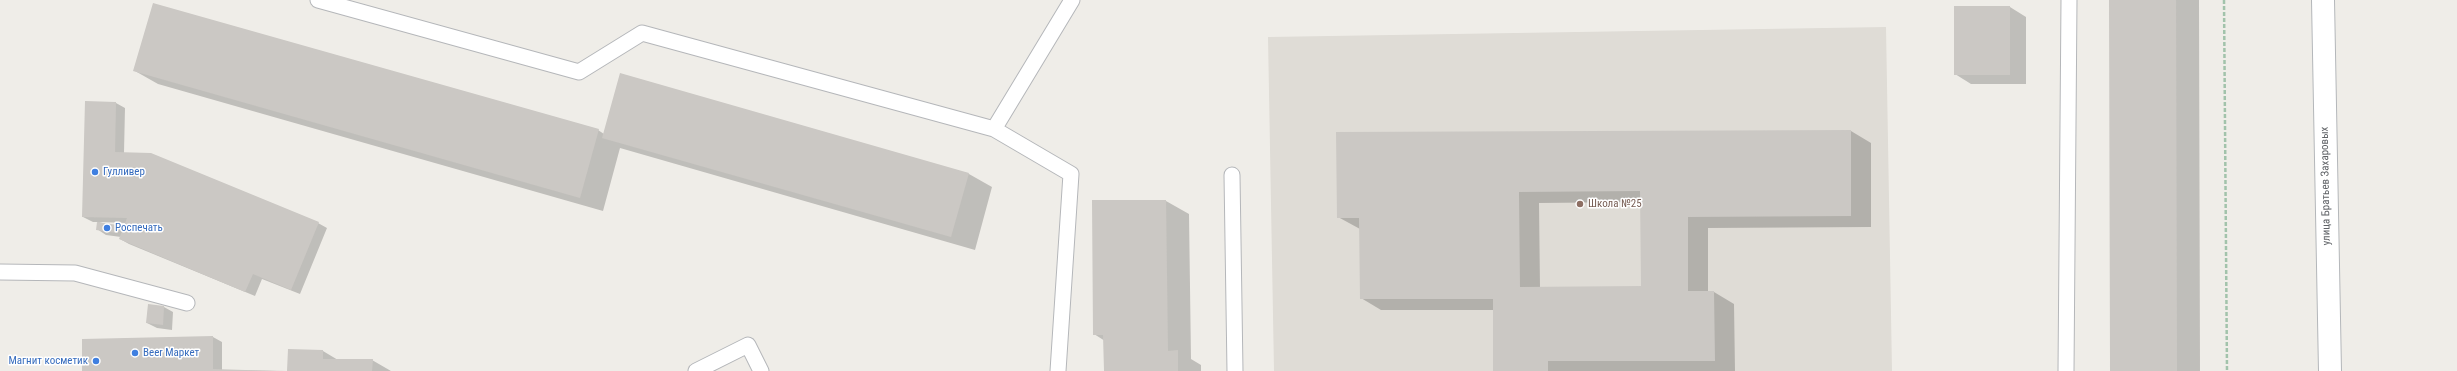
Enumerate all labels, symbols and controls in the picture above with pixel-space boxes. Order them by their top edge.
street label: улица Братьев Захаровых [2318,126,2334,246]
place label: Гулливер [103,165,145,179]
marker: Гулливер [90,167,100,177]
place label: Школа №25 [1588,197,1642,211]
marker: Школа №25 [1575,199,1585,209]
place label: Роспечать [115,221,163,235]
marker: Роспечать [102,223,112,233]
place label: Beer Маркет [143,346,199,360]
marker: Beer Маркет [130,348,140,358]
place label: Магнит косметик [8,354,88,368]
marker: Магнит косметик [91,356,101,366]

